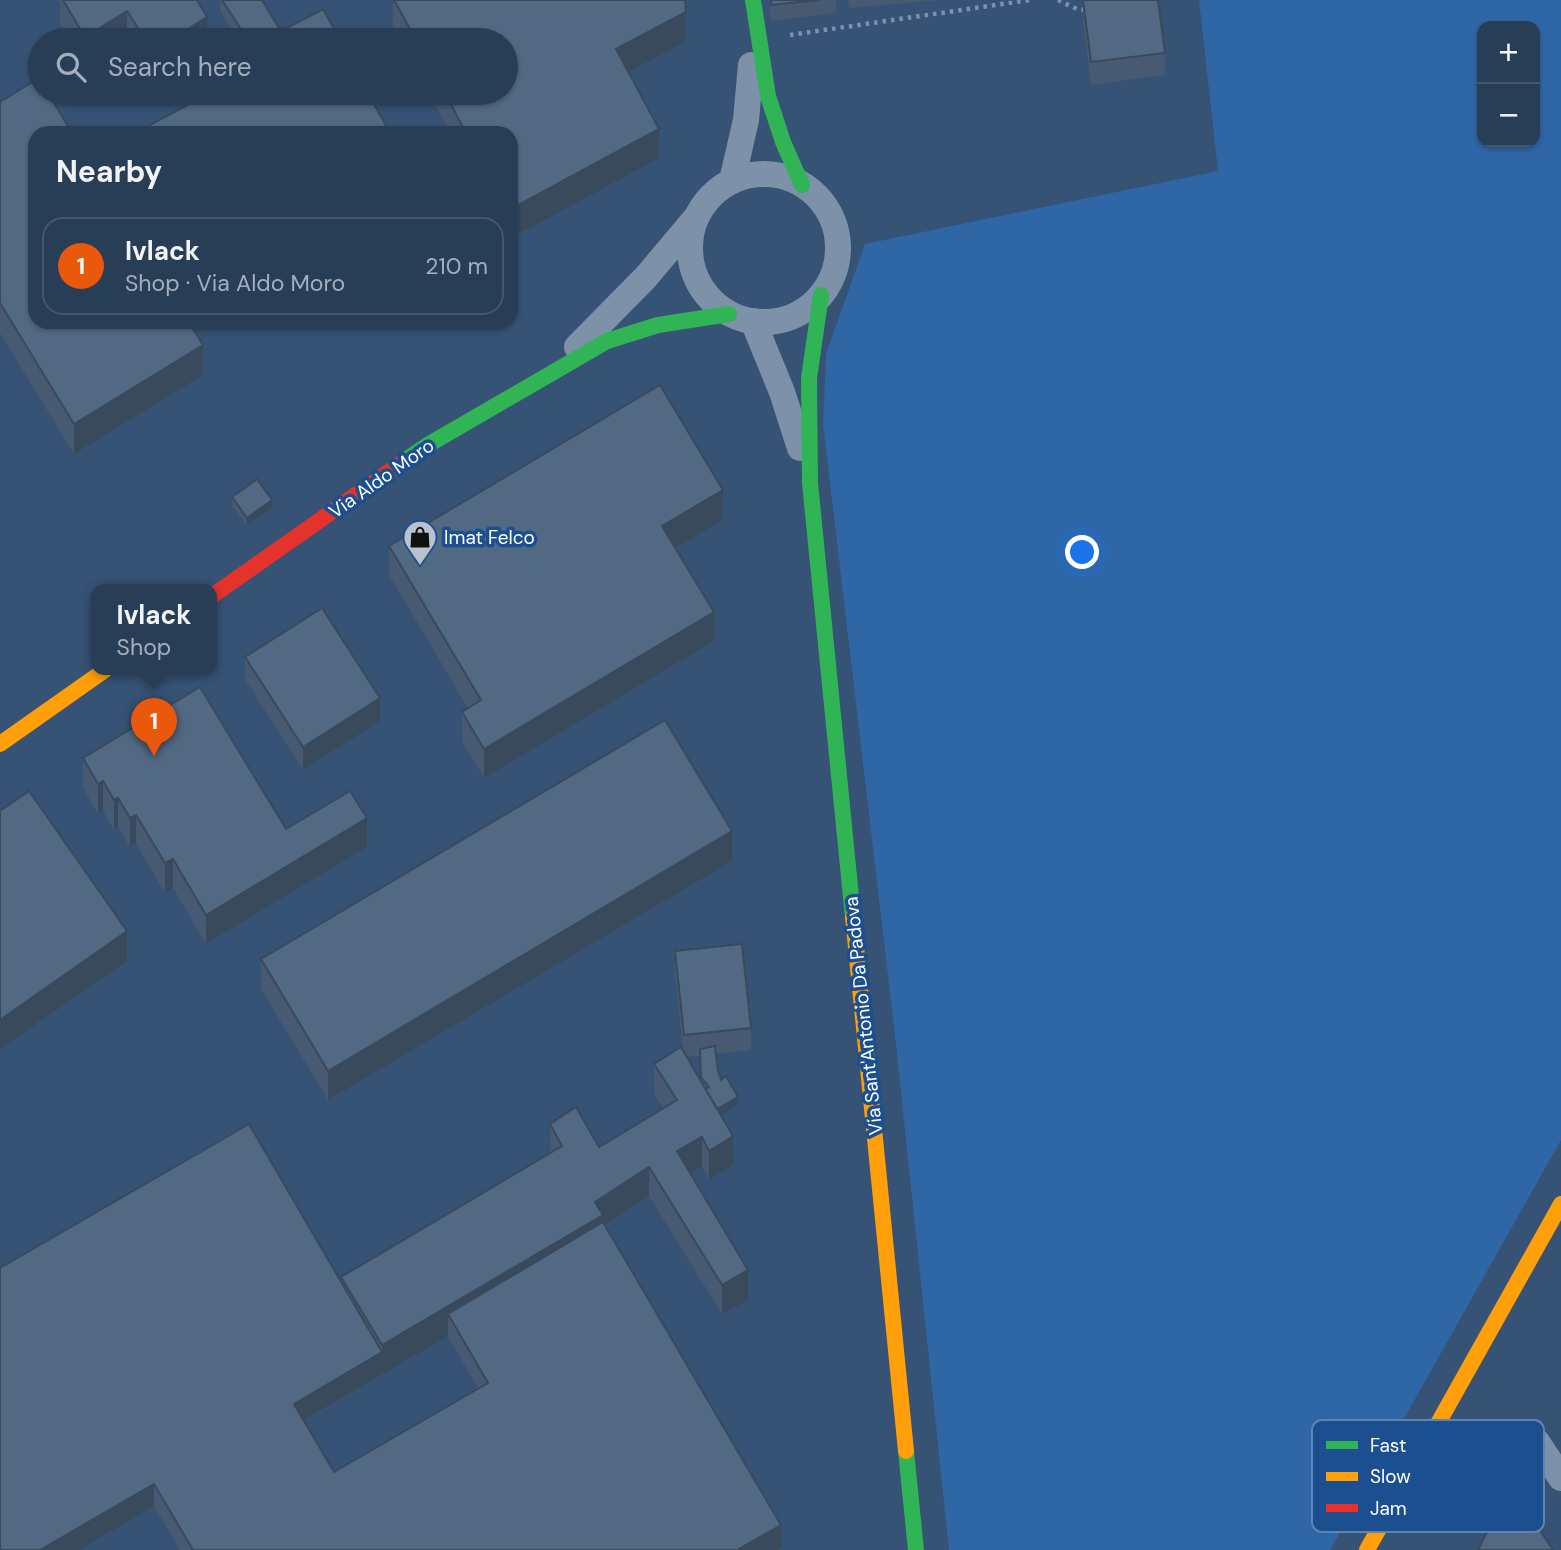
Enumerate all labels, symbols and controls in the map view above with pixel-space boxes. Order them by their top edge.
map controls [1477,21,1540,147]
button: + [1477,21,1540,84]
search box [28,28,518,105]
icon: search [52,48,90,86]
text: Search here [108,50,251,84]
button: − [1477,84,1540,147]
text: Nearby [56,152,162,191]
text: Ivlack [125,234,200,268]
text: 1 [77,251,85,281]
text: 210 m [425,251,488,281]
text: Shop · Via Aldo Moro [125,268,345,298]
street label: Via Aldo Moro [324,433,439,524]
shop icon: Imat Felco [401,518,439,567]
place label: Imat Felco [444,525,535,550]
your location [1065,535,1099,569]
popup [91,584,217,675]
text: Ivlack [117,598,191,632]
text: Shop [117,632,171,662]
pin: 1 [131,698,177,756]
street label: Via Sant'Antonio Da Padova [839,895,888,1137]
legend [1312,1420,1544,1532]
text: Fast [1370,1433,1406,1458]
text: Slow [1370,1464,1411,1489]
text: Jam [1370,1496,1407,1521]

